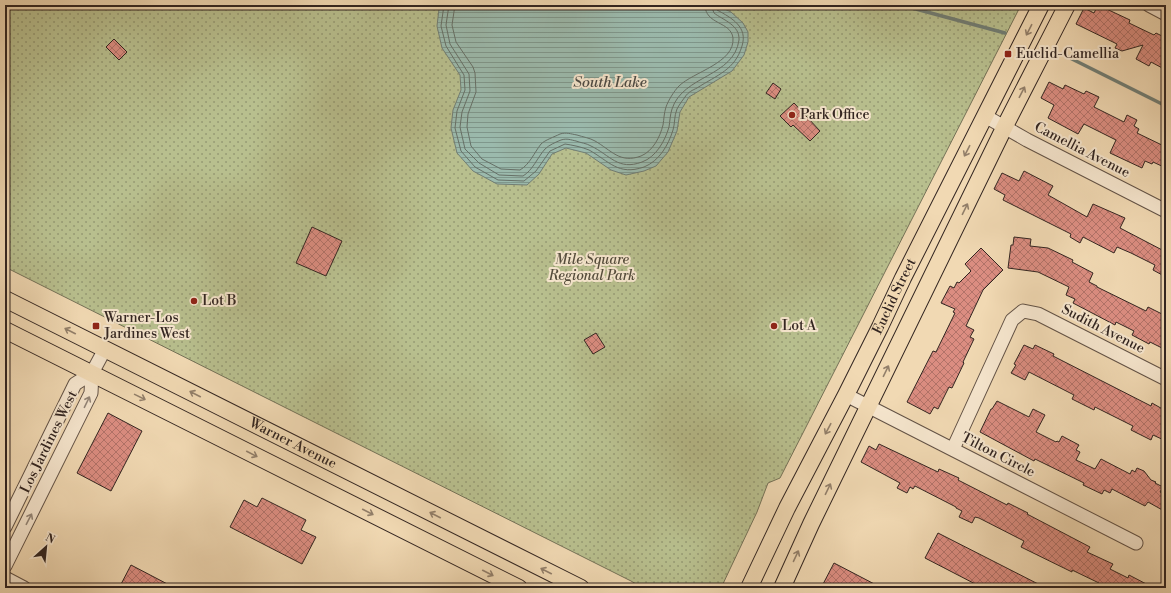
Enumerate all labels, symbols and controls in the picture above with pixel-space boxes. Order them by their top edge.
one-way arrow [1025,24,1032,36]
place label: Euclid-Camellia [1016,45,1120,63]
marker: Euclid-Camellia [1003,49,1013,59]
water label: South Lake [573,73,647,92]
one-way arrow [1019,86,1027,98]
place label: Park Office [800,106,870,124]
marker: Park Office [787,110,797,120]
street label: Camellia Avenue [1031,118,1133,182]
one-way arrow [963,145,971,157]
one-way arrow [962,204,969,216]
park label: Mile Square Regional Park [548,251,635,285]
street label: Euclid Street [869,255,921,338]
place label: Lot B [202,292,237,310]
marker: Lot B [189,296,199,306]
street label: Sudith Avenue [1058,300,1148,358]
place label: Warner-Los Jardines West [103,309,190,343]
place label: Lot A [782,317,817,335]
marker: Warner-Los Jardines West [91,321,101,331]
marker: Lot A [769,321,779,331]
one-way arrow [64,327,76,334]
one-way arrow [883,365,890,377]
street label: Los Jardines West [16,388,82,496]
one-way arrow [190,390,202,397]
one-way arrow [133,394,145,401]
one-way arrow [83,397,91,409]
street label: Warner Avenue [245,413,340,473]
one-way arrow [824,423,831,435]
street label: Tilton Circle [958,429,1038,481]
one-way arrow [246,451,258,458]
one-way arrow [825,484,832,496]
one-way arrow [362,509,374,516]
one-way arrow [429,511,441,518]
one-way arrow [26,513,33,525]
north arrow [26,527,66,567]
text: N [43,531,57,547]
one-way arrow [793,551,800,563]
one-way arrow [540,566,552,574]
one-way arrow [482,569,494,577]

